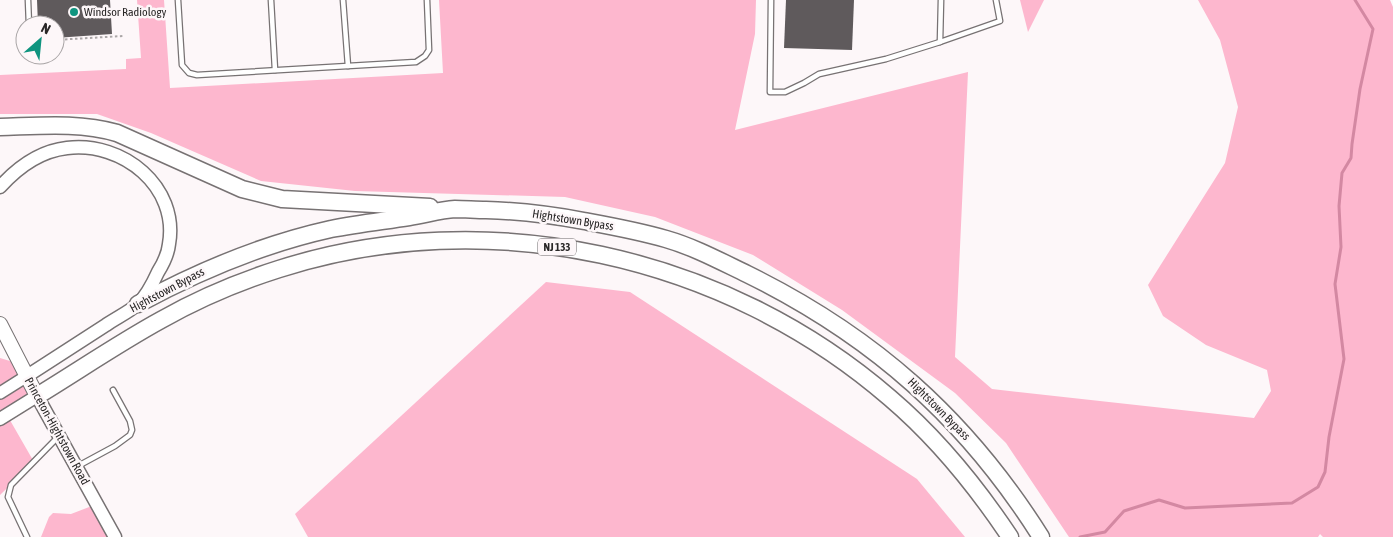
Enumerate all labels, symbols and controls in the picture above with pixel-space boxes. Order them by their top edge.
place label: Windsor Radiology [84,5,167,19]
marker: Windsor Radiology [68,6,80,18]
north arrow [15,15,65,65]
text: N [39,19,53,37]
street label: Hightstown Bypass [531,207,615,233]
road number: NJ 133 [538,238,576,256]
street label: Hightstown Bypass [127,265,207,315]
street label: Princeton-Hightstown Road [22,375,92,487]
street label: Hightstown Bypass [905,375,973,443]

